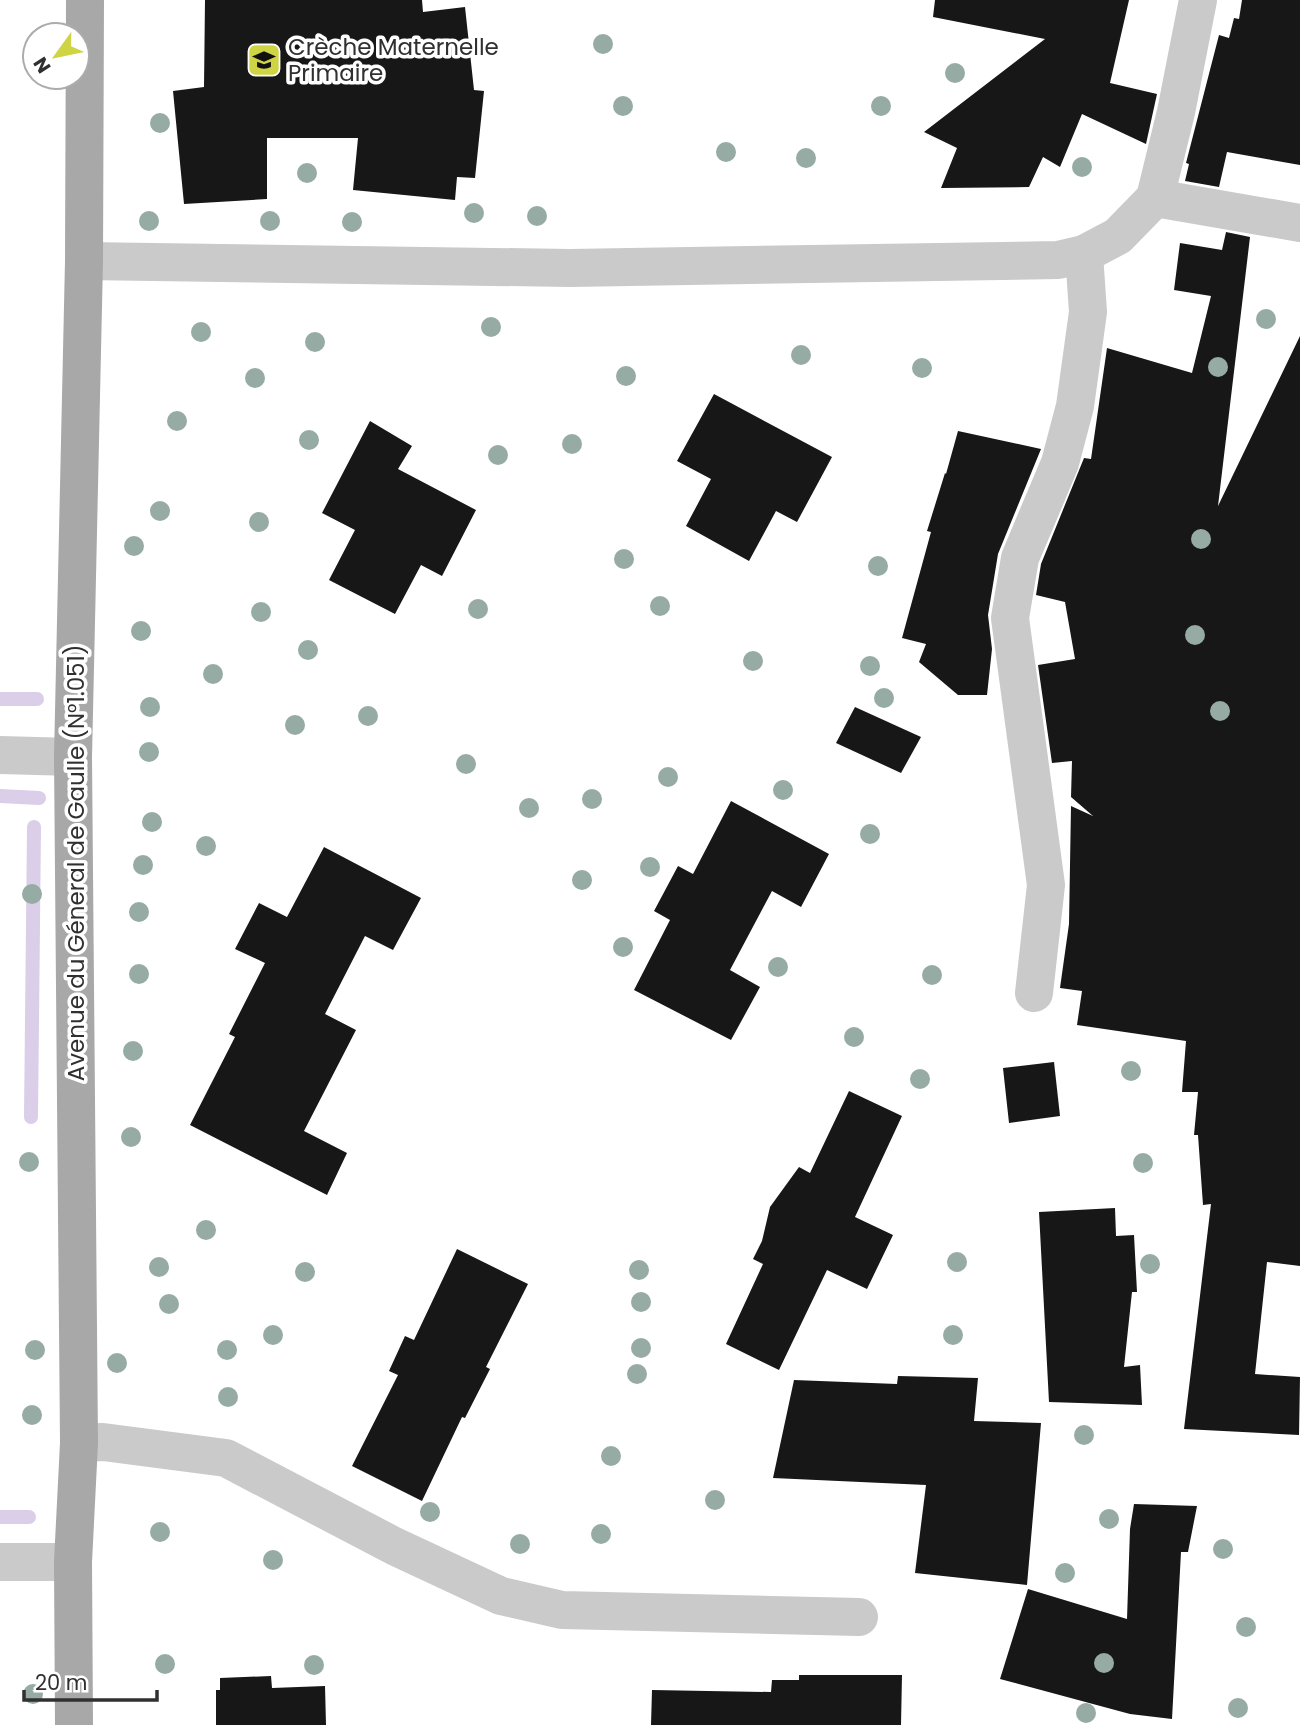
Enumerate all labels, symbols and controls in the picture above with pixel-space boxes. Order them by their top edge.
north arrow [21,21,91,91]
place label: Crèche Maternelle Primaire [288,31,499,89]
school or university icon: Crèche Maternelle Primaire [245,41,283,79]
text: N [27,52,57,78]
street label: Avenue du Géneral de Gaulle (N°1.051) [60,645,92,1081]
scale bar [24,1658,158,1702]
text: 20 m [35,1668,88,1697]

